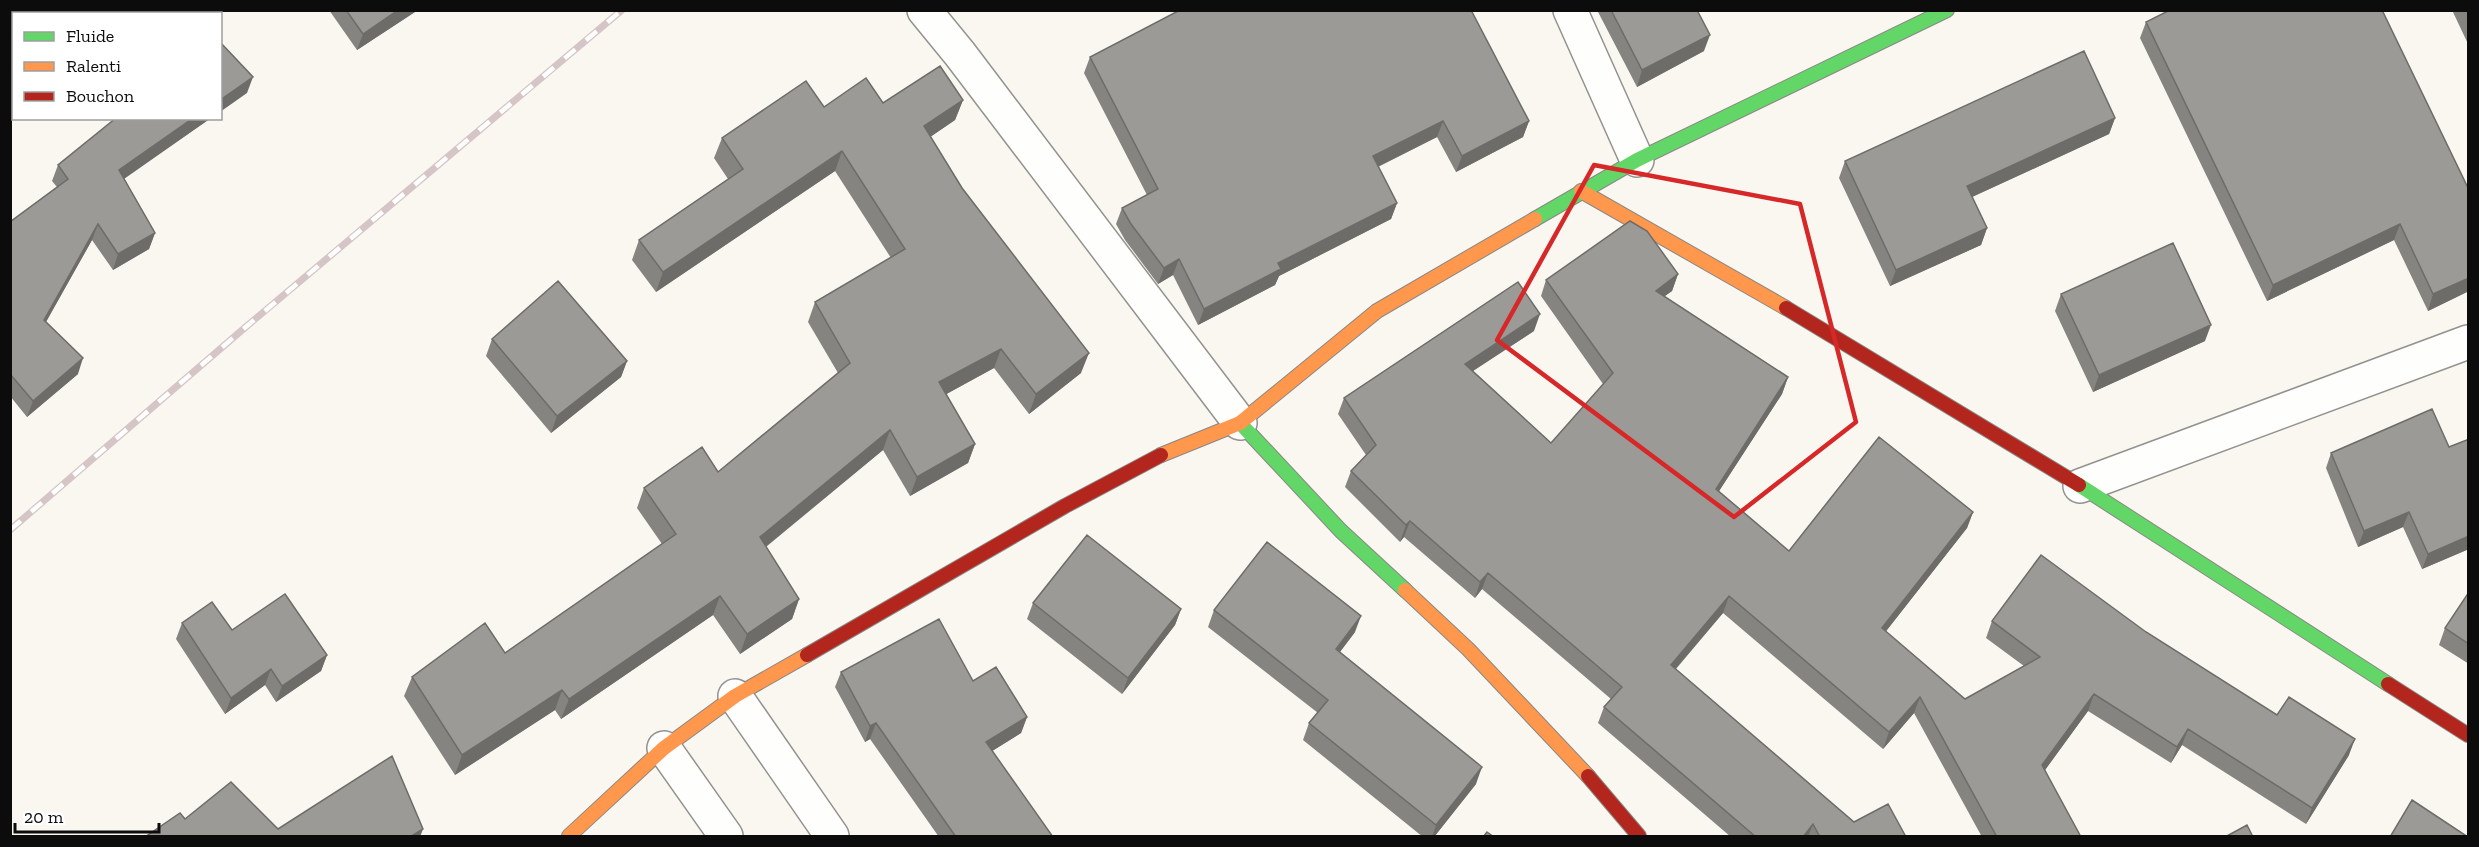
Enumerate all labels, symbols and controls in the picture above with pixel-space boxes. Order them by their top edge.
legend [12,12,222,120]
text: Fluide [66,25,114,47]
text: Ralenti [66,55,121,77]
text: Bouchon [66,85,135,107]
scale bar [15,796,159,834]
text: 20 m [24,806,64,828]

